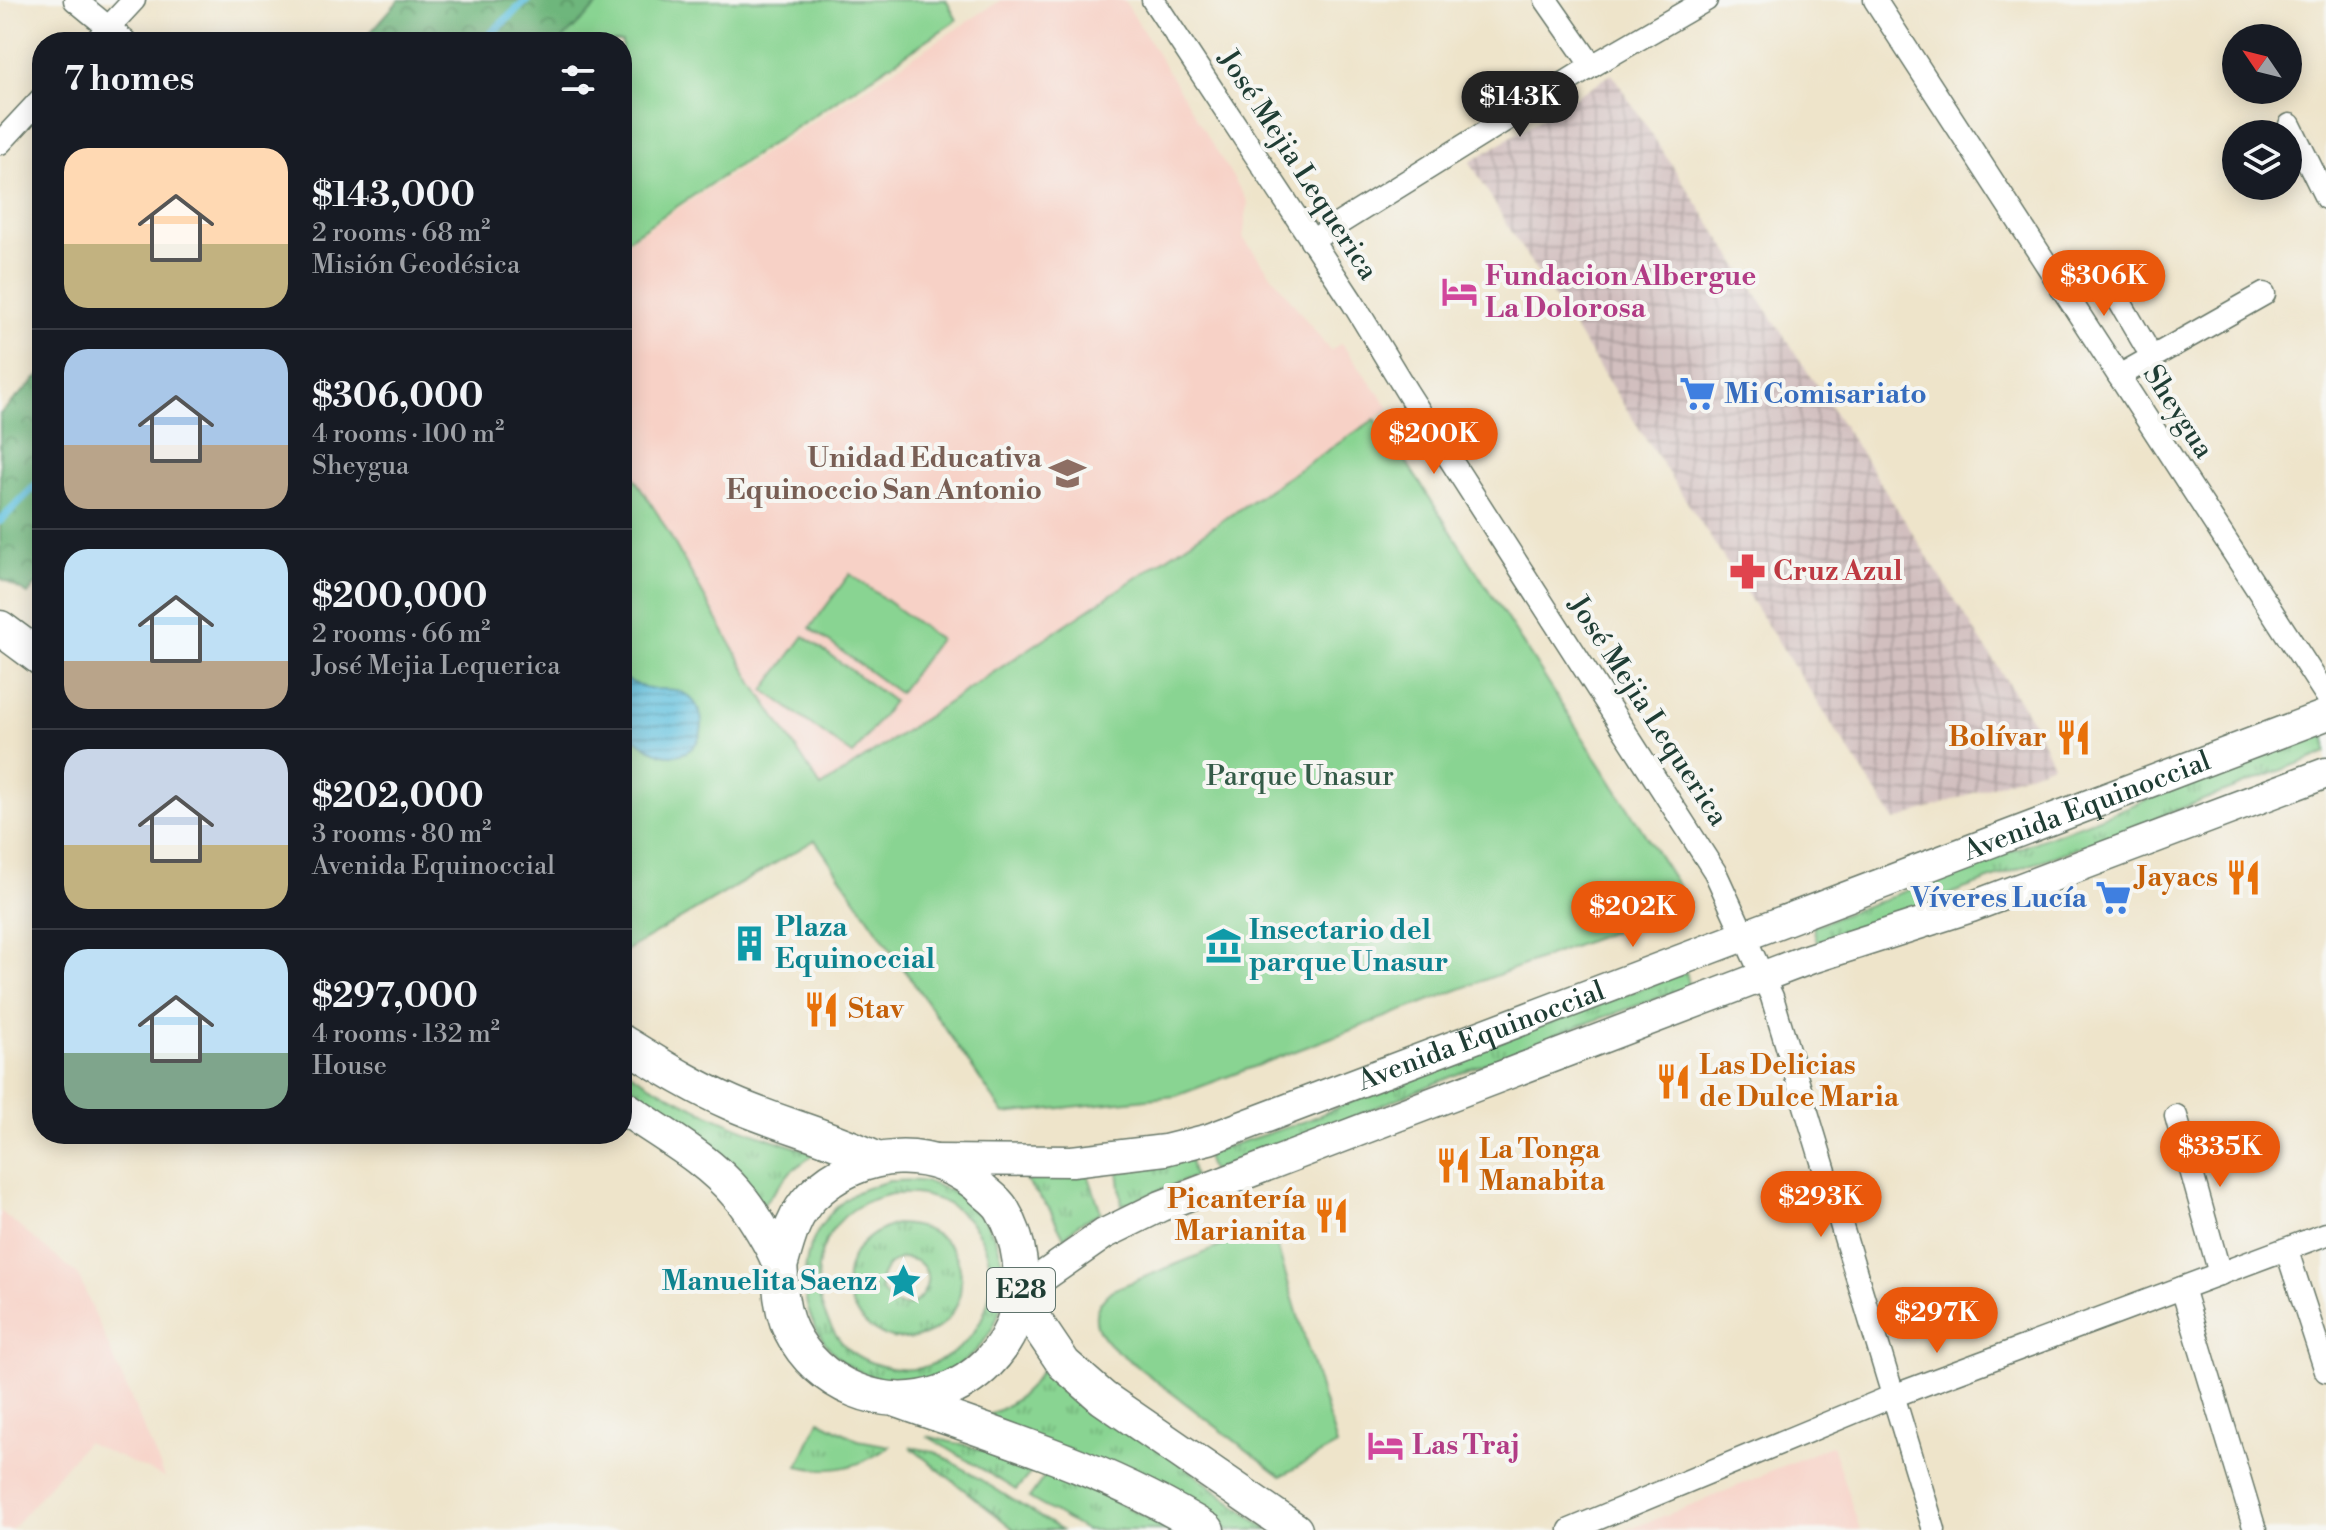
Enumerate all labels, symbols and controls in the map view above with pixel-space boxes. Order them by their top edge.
north arrow [2222,24,2302,104]
map controls [2222,24,2302,200]
street label: José Mejia Lequerica [1210,42,1386,287]
icon: filters [556,58,600,102]
text: 7 homes [64,59,194,101]
pin: $143K [1464,71,1576,139]
text: $143K [1480,81,1560,113]
button: layers [2222,120,2302,200]
text: $143,000 [312,175,475,217]
icon: home [128,180,224,276]
text: 2 rooms · 68 m² [312,217,490,249]
text: Misión Geodésica [312,249,520,281]
pin: $306K [2048,250,2160,318]
place label: Fundacion Albergue La Dolorosa [1485,259,1756,326]
text: $306K [2060,260,2148,292]
hotel icon: Fundacion Albergue La Dolorosa [1440,273,1478,311]
street label: Sheygua [2135,359,2222,466]
supermarket icon: Mi Comisariato [1679,375,1717,413]
text: $306,000 [312,376,483,418]
place label: Mi Comisariato [1724,377,1927,412]
icon: home [128,381,224,477]
pin: $200K [1378,408,1490,476]
text: 4 rooms · 100 m² [312,418,504,450]
text: $200K [1389,418,1479,450]
place label: Unidad Educativa Equinoccio San Antonio [726,441,1043,508]
text: Sheygua [312,450,409,482]
school or university icon: Unidad Educativa Equinoccio San Antonio [1049,455,1087,493]
pharmacy icon: Cruz Azul [1728,552,1766,590]
place label: Cruz Azul [1773,554,1902,589]
text: $200,000 [312,576,488,618]
icon: home [128,581,224,677]
street label: José Mejia Lequerica [1560,588,1736,833]
text: 2 rooms · 66 m² [312,618,490,650]
text: José Mejia Lequerica [312,650,560,682]
restaurant icon: Bolívar [2054,718,2092,756]
place label: Bolívar [1948,720,2047,755]
street label: Avenida Equinoccial [1957,743,2215,869]
park label: Parque Unasur [1206,759,1394,794]
text: $202,000 [312,776,484,818]
icon: home [128,781,224,877]
text: 3 rooms · 80 m² [312,818,491,850]
text: Avenida Equinoccial [312,850,555,882]
restaurant icon: Jayacs [2225,858,2263,896]
place label: Jayacs [2132,860,2218,895]
supermarket icon: Víveres Lucía [2094,879,2132,917]
pin: $202K [1577,881,1689,949]
place label: Víveres Lucía [1910,881,2088,916]
text: $202K [1589,891,1677,923]
place label: Plaza Equinoccial [775,910,935,977]
place label: Insectario del parque Unasur [1249,913,1448,980]
building icon: Plaza Equinoccial [730,924,768,962]
museum icon: Insectario del parque Unasur [1204,927,1242,965]
street label: Avenida Equinoccial [1352,973,1610,1099]
text: $297,000 [312,976,478,1018]
icon: home [128,981,224,1077]
restaurant icon: Stav [803,990,841,1028]
place label: Stav [848,992,905,1027]
text: 4 rooms · 132 m² [312,1018,500,1050]
place label: Las Delicias de Dulce Maria [1699,1048,1900,1115]
text: House [312,1050,387,1082]
restaurant icon: Las Delicias de Dulce Maria [1654,1062,1692,1100]
pin: $335K [2164,1121,2276,1189]
text: $335K [2178,1131,2262,1163]
place label: La Tonga Manabita [1479,1132,1606,1199]
restaurant icon: La Tonga Manabita [1434,1146,1472,1184]
pin: $293K [1765,1171,1877,1239]
text: $293K [1779,1181,1863,1213]
place label: Picantería Marianita [1167,1182,1307,1249]
restaurant icon: Picantería Marianita [1313,1196,1351,1234]
place icon: Manuelita Saenz [884,1262,922,1300]
place label: Manuelita Saenz [661,1264,877,1299]
road number: E28 [987,1268,1055,1312]
pin: $297K [1881,1287,1993,1355]
text: $297K [1895,1297,1979,1329]
hotel icon: Las Traj [1367,1426,1405,1464]
place label: Las Traj [1412,1428,1520,1463]

